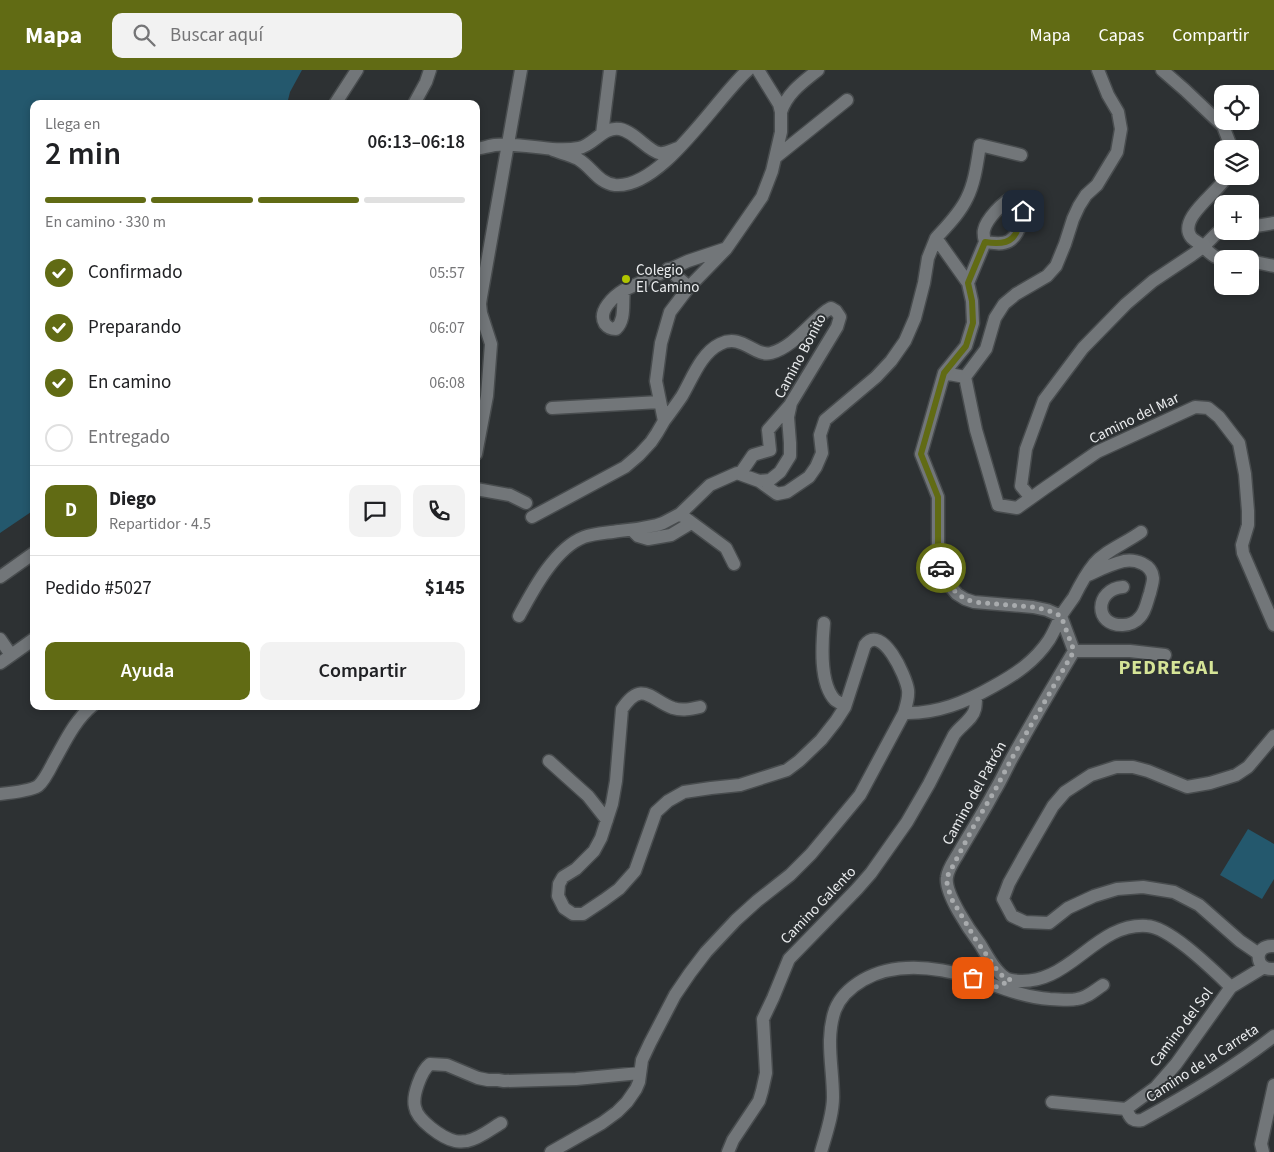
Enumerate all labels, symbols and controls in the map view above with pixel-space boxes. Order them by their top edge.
search box [112,13,462,58]
text: Mapa [25,18,82,53]
icon: search [130,21,158,49]
text: Buscar aquí [170,22,263,49]
text: Mapa [1030,23,1071,48]
text: Capas [1099,23,1144,48]
text: Compartir [1172,23,1249,48]
map controls [1214,85,1259,295]
button: locate [1214,85,1259,130]
text: Llega en [45,113,100,135]
text: 06:13–06:18 [367,129,465,156]
text: 2 min [45,131,121,177]
button: layers [1214,140,1259,185]
pin [1002,190,1044,232]
button: + [1214,195,1259,240]
icon: home [1009,197,1037,225]
text: En camino · 330 m [45,211,166,233]
button: − [1214,250,1259,295]
icon: check [45,259,73,287]
text: Confirmado [88,259,183,286]
place label: Colegio El Camino [636,260,699,298]
text: 05:57 [429,262,465,284]
marker: Colegio El Camino [620,273,632,285]
street label: Camino Bonito [769,310,832,402]
icon: check [45,314,73,342]
text: Preparando [88,314,181,341]
text: 06:07 [429,317,465,339]
icon: check [45,369,73,397]
text: En camino [88,369,171,396]
text: 06:08 [429,372,465,394]
street label: Camino del Mar [1086,387,1184,449]
text: Entregado [88,424,170,451]
button: chat [349,485,401,537]
button: phone [413,485,465,537]
text: Diego [109,486,156,513]
text: D [65,497,77,524]
text: Repartidor · 4.5 [109,513,211,535]
courier [916,543,966,593]
icon: car [927,554,955,582]
text: Pedido #5027 [45,575,152,602]
text: $145 [425,575,465,602]
button: Ayuda [45,642,250,700]
button: Compartir [260,642,465,700]
district label: PEDREGAL [1118,654,1220,682]
street label: Camino del Patrón [937,737,1012,849]
street label: Camino Galento [776,862,861,949]
pin [952,957,994,999]
icon: bag [959,964,987,992]
street label: Camino del Sol [1145,983,1218,1071]
street label: Camino de la Carreta [1142,1019,1263,1108]

